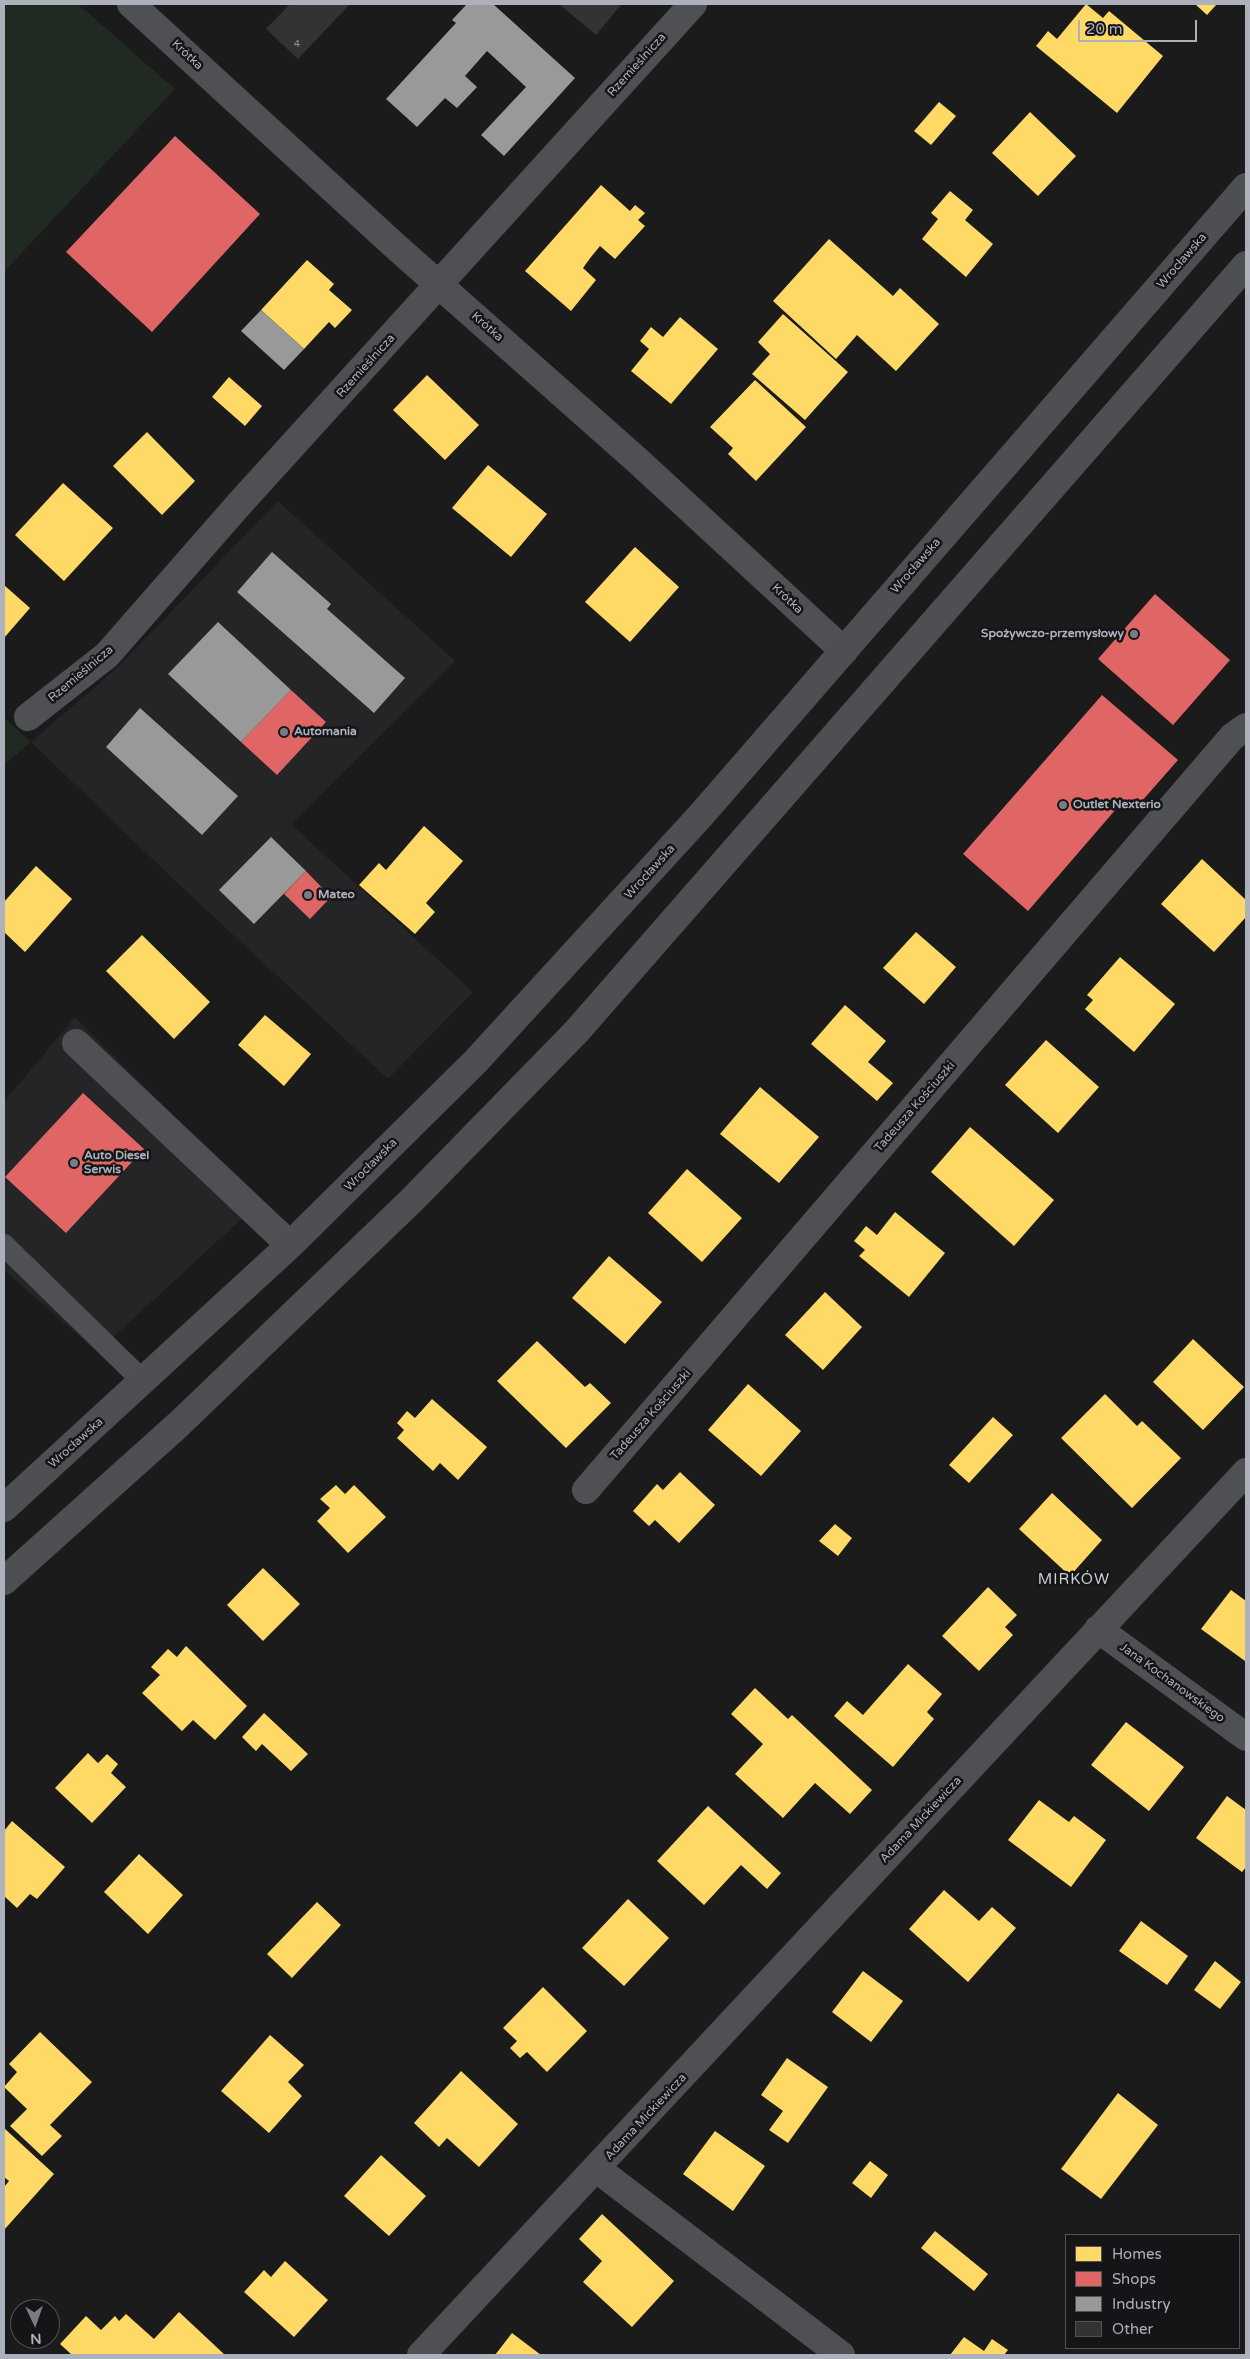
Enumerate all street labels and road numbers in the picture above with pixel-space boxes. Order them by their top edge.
street label: Rzemieślnicza [605,30,669,100]
street label: Krótka [168,37,206,73]
street label: Wrocławska [1154,230,1210,292]
street label: Krótka [468,309,506,345]
street label: Rzemieślnicza [334,331,398,401]
street label: Wrocławska [888,535,944,597]
street label: Krótka [768,581,806,617]
street label: Rzemieślnicza [46,643,116,705]
street label: Wrocławska [622,842,678,902]
street label: Tadeusza Kościuszki [872,1059,958,1155]
street label: Wrocławska [342,1136,400,1194]
street label: Tadeusza Kościuszki [608,1367,694,1463]
street label: Wrocławska [46,1415,106,1471]
street label: Jana Kochanowskiego [1117,1640,1227,1726]
street label: Adama Mickiewicza [877,1774,965,1866]
street label: Adama Mickiewicza [602,2071,690,2163]

